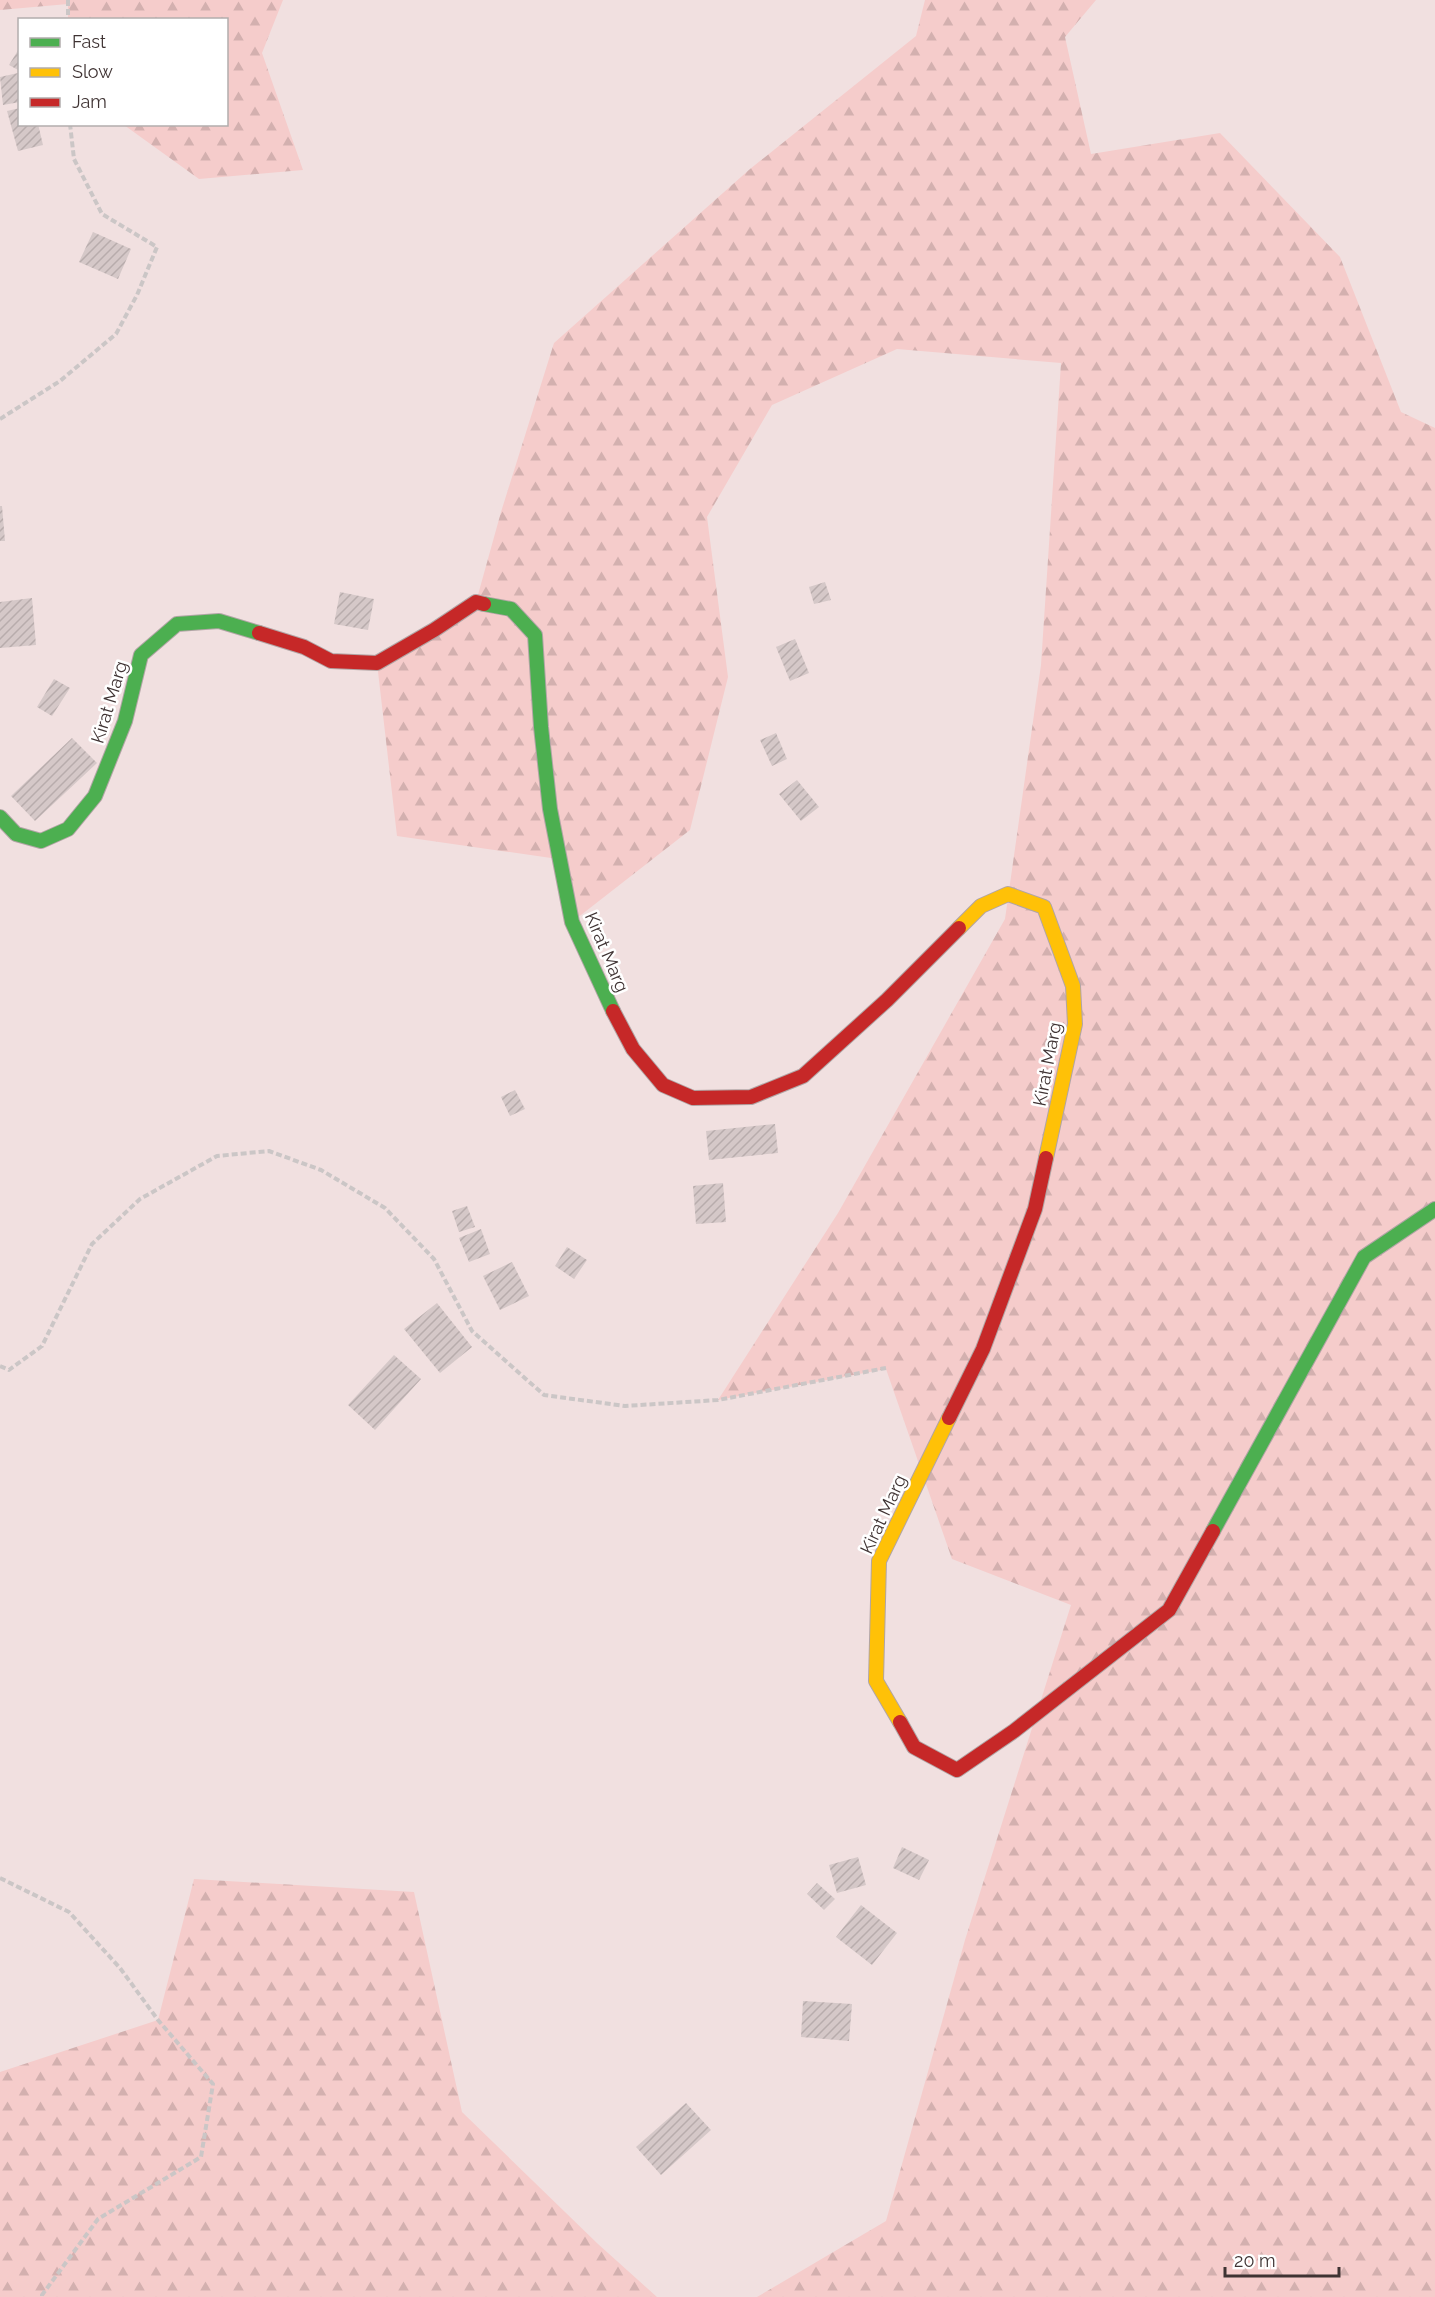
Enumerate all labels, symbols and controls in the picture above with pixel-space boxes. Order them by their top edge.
legend [18,18,228,126]
text: Fast [72,31,106,52]
text: Slow [72,61,113,82]
text: Jam [72,91,107,112]
street label: Kirat Marg [87,658,131,746]
street label: Kirat Marg [581,909,633,995]
street label: Kirat Marg [1029,1020,1065,1108]
street label: Kirat Marg [856,1471,910,1557]
scale bar [1225,2240,1339,2278]
text: 20 m [1234,2250,1276,2271]

